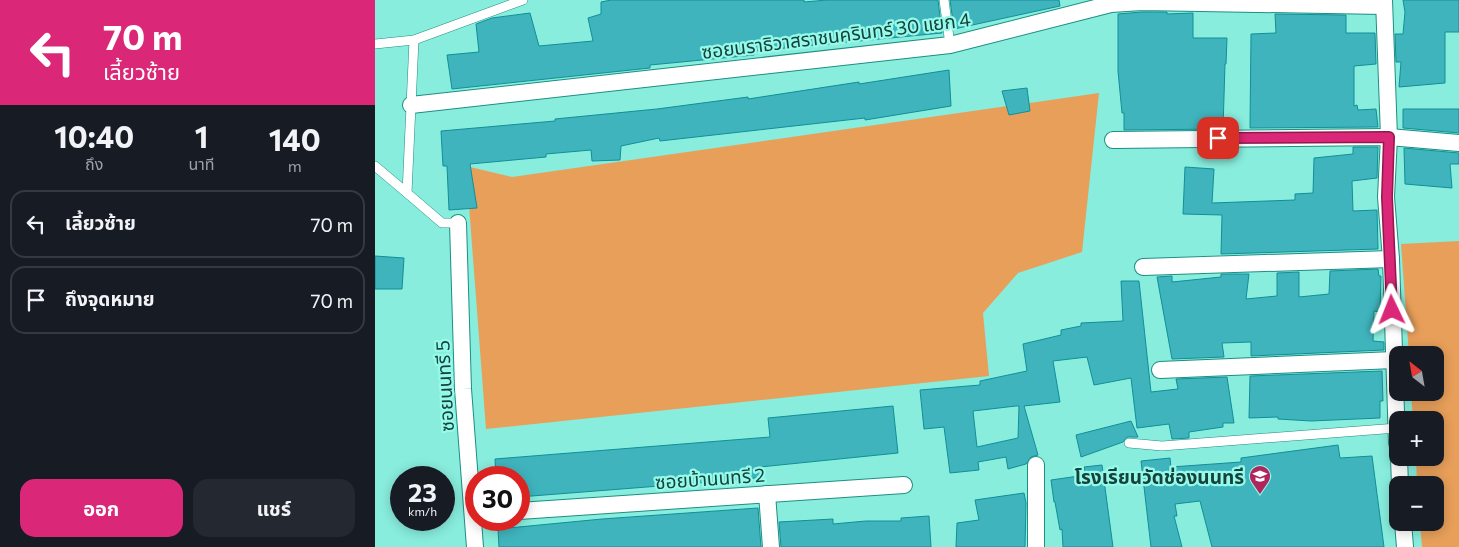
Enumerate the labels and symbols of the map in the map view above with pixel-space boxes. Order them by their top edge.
street label: ซอยนราธิวาสราชนครินทร์ 30 แยก 4 [700,7,972,63]
pin [1197,117,1239,159]
position arrow [1365,283,1417,335]
street label: ซอยนนทรี 5 [430,340,458,432]
north arrow [1389,346,1444,401]
street label: ซอยบ้านนทรี 2 [654,463,766,493]
school or university icon: โรงเรียนวัดช่องนนทรี [1248,464,1272,495]
place label: โรงเรียนวัดช่องนนทรี [1074,465,1244,488]
speed limit sign: 30 [465,466,530,531]

